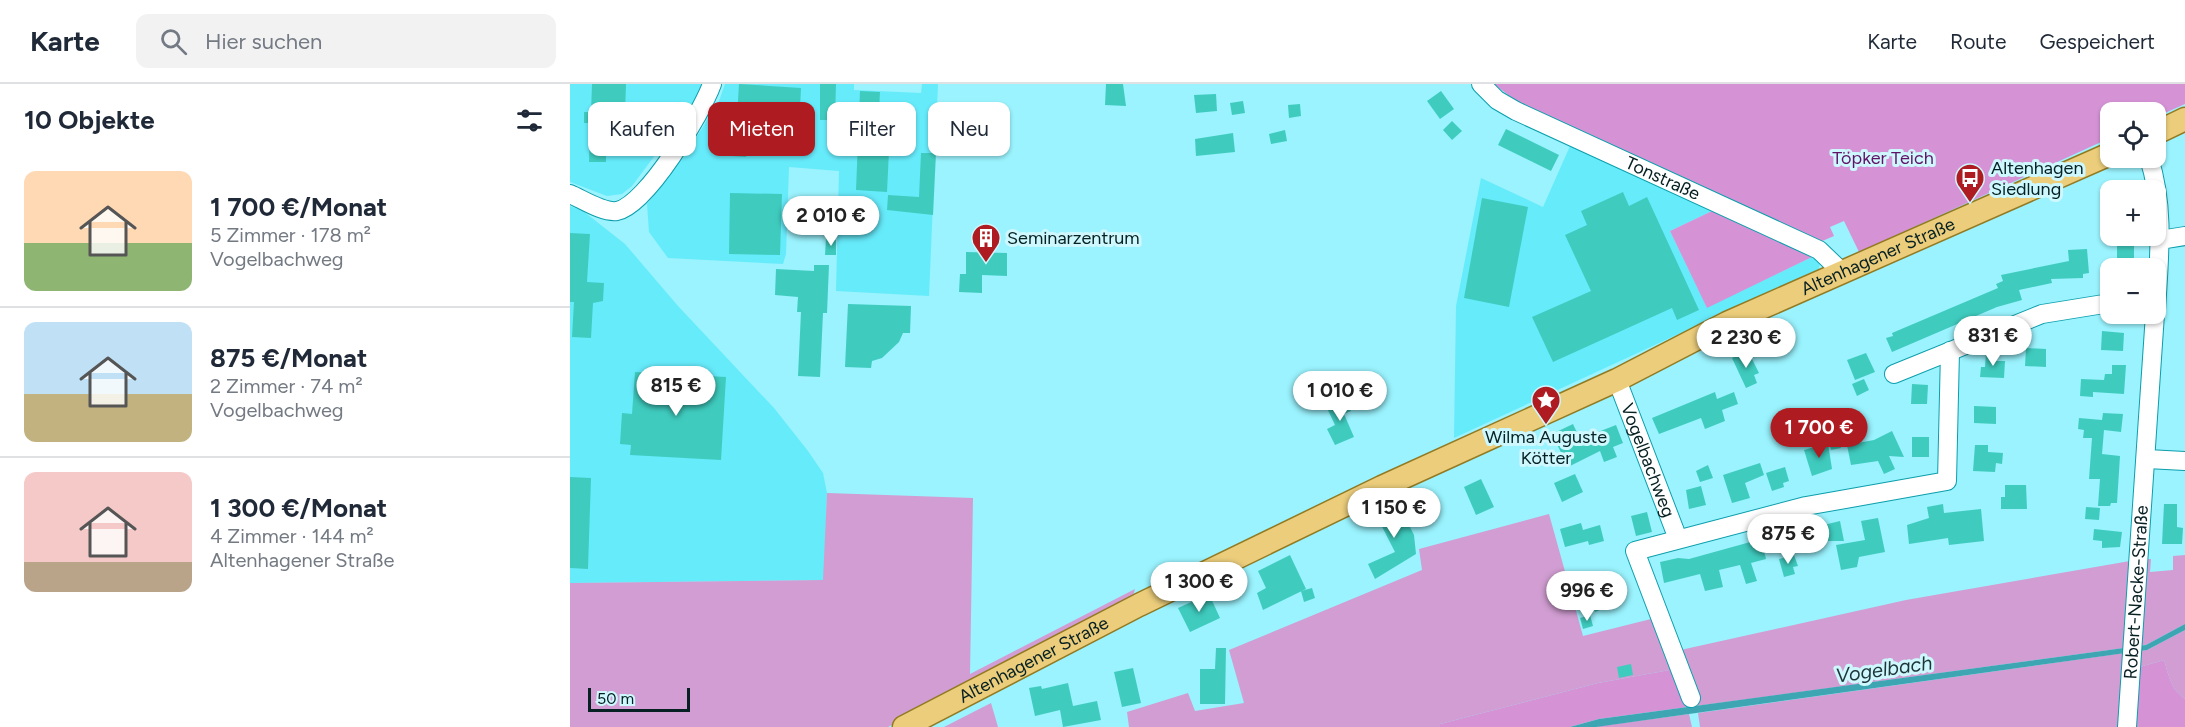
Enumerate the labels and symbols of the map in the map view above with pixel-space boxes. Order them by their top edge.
park label: Töpker Teich [1832,147,1934,169]
street label: Tonstraße [1622,152,1704,205]
place label: Altenhagen Siedlung [1991,157,2083,200]
bus stop icon: Altenhagen Siedlung [1954,162,1986,204]
pin: 2 010 € [776,196,886,247]
street label: Altenhagener Straße [1798,213,1958,300]
building icon: Seminarzentrum [970,222,1002,264]
place label: Seminarzentrum [1007,227,1140,249]
pin: 831 € [1951,316,2035,367]
pin: 2 230 € [1691,318,1801,369]
pin: 815 € [634,366,718,417]
pin: 1 010 € [1285,371,1395,422]
place icon: Wilma Auguste Kötter [1530,384,1562,426]
street label: Vogelbachweg [1616,400,1680,520]
pin: 1 700 € [1764,408,1874,459]
place label: Wilma Auguste Kötter [1485,426,1607,469]
pin: 1 150 € [1339,488,1449,539]
street label: Robert-Nacke-Straße [2119,504,2153,680]
pin: 875 € [1746,514,1830,565]
pin: 1 300 € [1144,562,1254,613]
pin: 996 € [1545,571,1629,622]
street label: Altenhagener Straße [955,612,1112,708]
water label: Vogelbach [1834,650,1934,688]
scale bar [588,685,690,712]

